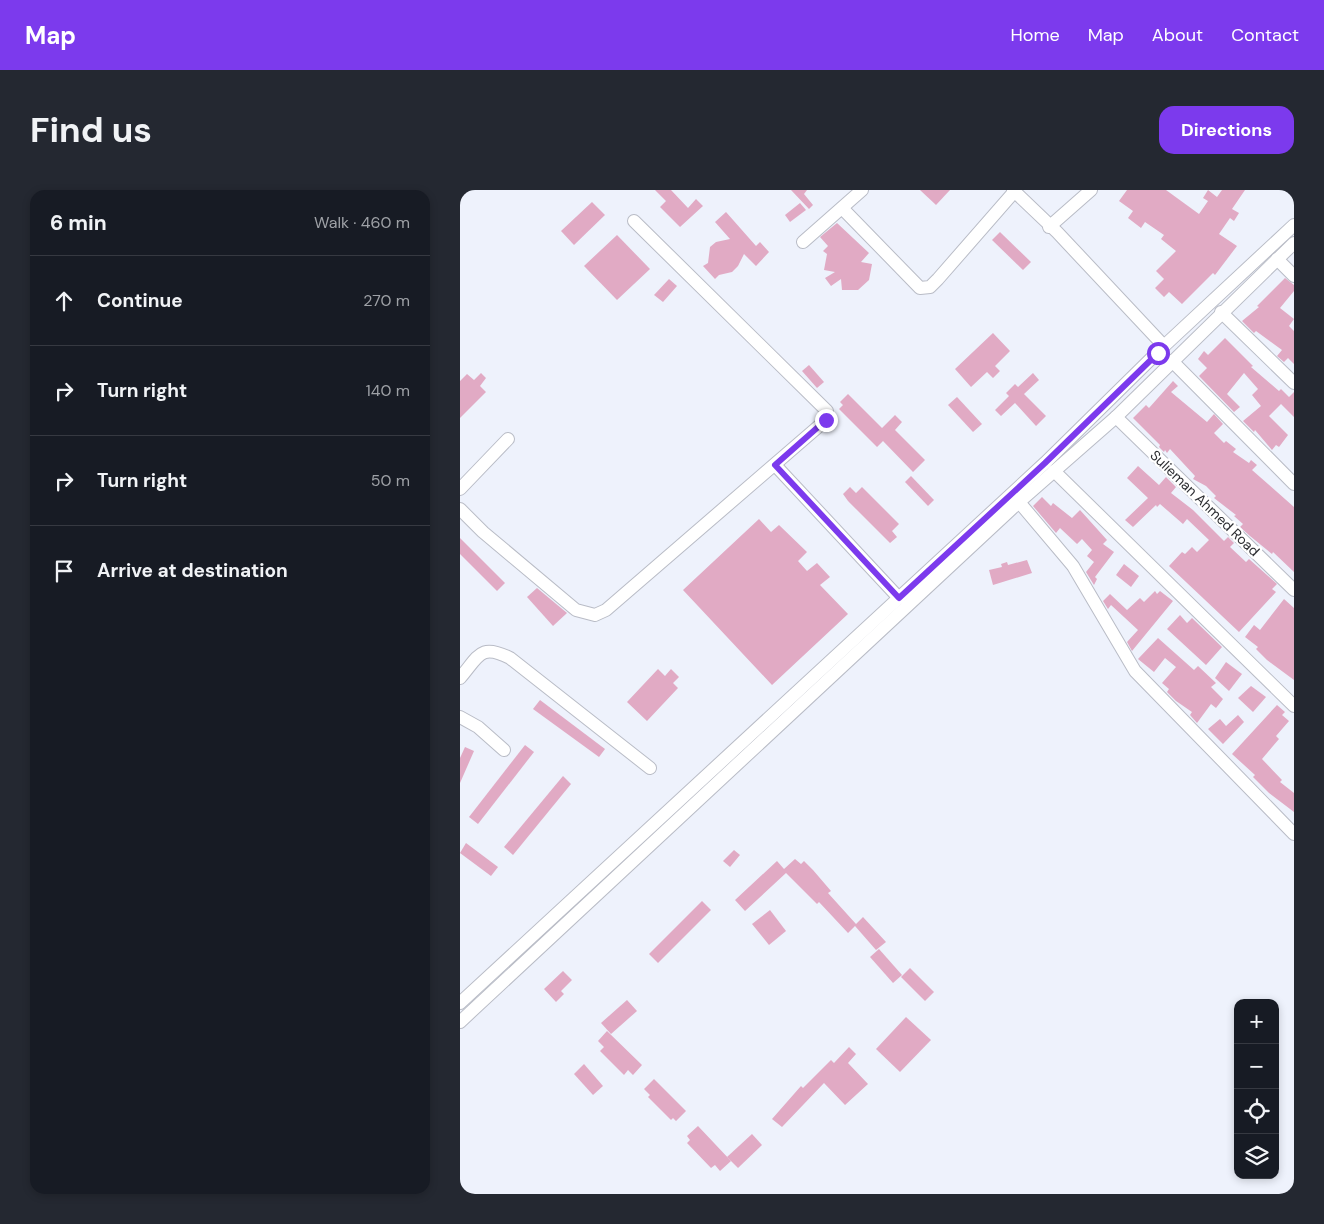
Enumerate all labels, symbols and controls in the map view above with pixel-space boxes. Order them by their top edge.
text: Map [25,20,76,51]
text: Home [1010,23,1060,47]
text: Map [1088,23,1124,47]
text: About [1152,23,1203,47]
text: Contact [1231,23,1299,47]
button: Directions [1159,106,1294,154]
text: Find us [30,107,152,153]
text: 6 min [50,209,107,237]
text: Walk · 460 m [314,212,410,233]
icon: ahead [50,287,78,315]
text: Continue [97,288,183,313]
text: 270 m [363,290,410,311]
route start [1147,342,1170,365]
icon: right [50,377,78,405]
text: Turn right [97,378,187,403]
text: 140 m [366,380,410,401]
route end [815,409,838,432]
street label: Sulieman Ahmed Road [1146,446,1264,560]
icon: right [50,467,78,495]
text: Turn right [97,468,187,493]
text: 50 m [371,470,410,491]
icon: arrive [50,557,78,585]
text: Arrive at destination [97,558,288,583]
map controls [1234,999,1279,1179]
button: + [1234,999,1279,1044]
button: − [1234,1044,1279,1089]
button: locate [1234,1089,1279,1134]
button: layers [1234,1134,1279,1179]

